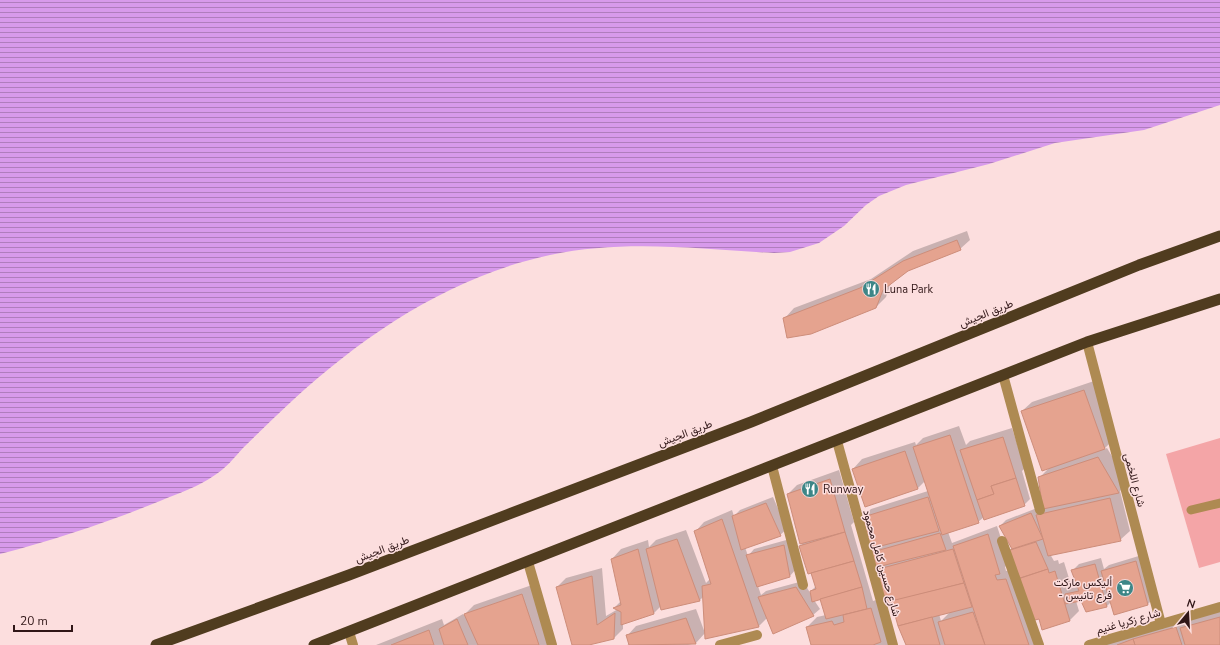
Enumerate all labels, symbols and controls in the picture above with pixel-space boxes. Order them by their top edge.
restaurant icon: Luna Park [861,279,881,299]
place label: Luna Park [884,282,933,297]
street label: طريق الجيش [957,296,1015,331]
street label: طريق الجيش [656,416,714,451]
street label: شارع اللخمى [1120,451,1149,509]
restaurant icon: Runway [800,479,820,499]
place label: Runway [823,482,864,497]
street label: شارع حسين كامل محمود [859,508,904,619]
street label: طريق الجيش [353,532,411,567]
place label: أليكس ماركت - فرع تانيس [1054,575,1112,603]
supermarket icon: أليكس ماركت - فرع تانيس [1115,578,1135,598]
north arrow [1168,593,1208,633]
text: N [1185,596,1197,612]
street label: شارع زكريا غنيم [1094,605,1162,638]
scale bar [14,607,72,633]
text: 20 m [20,613,48,629]

